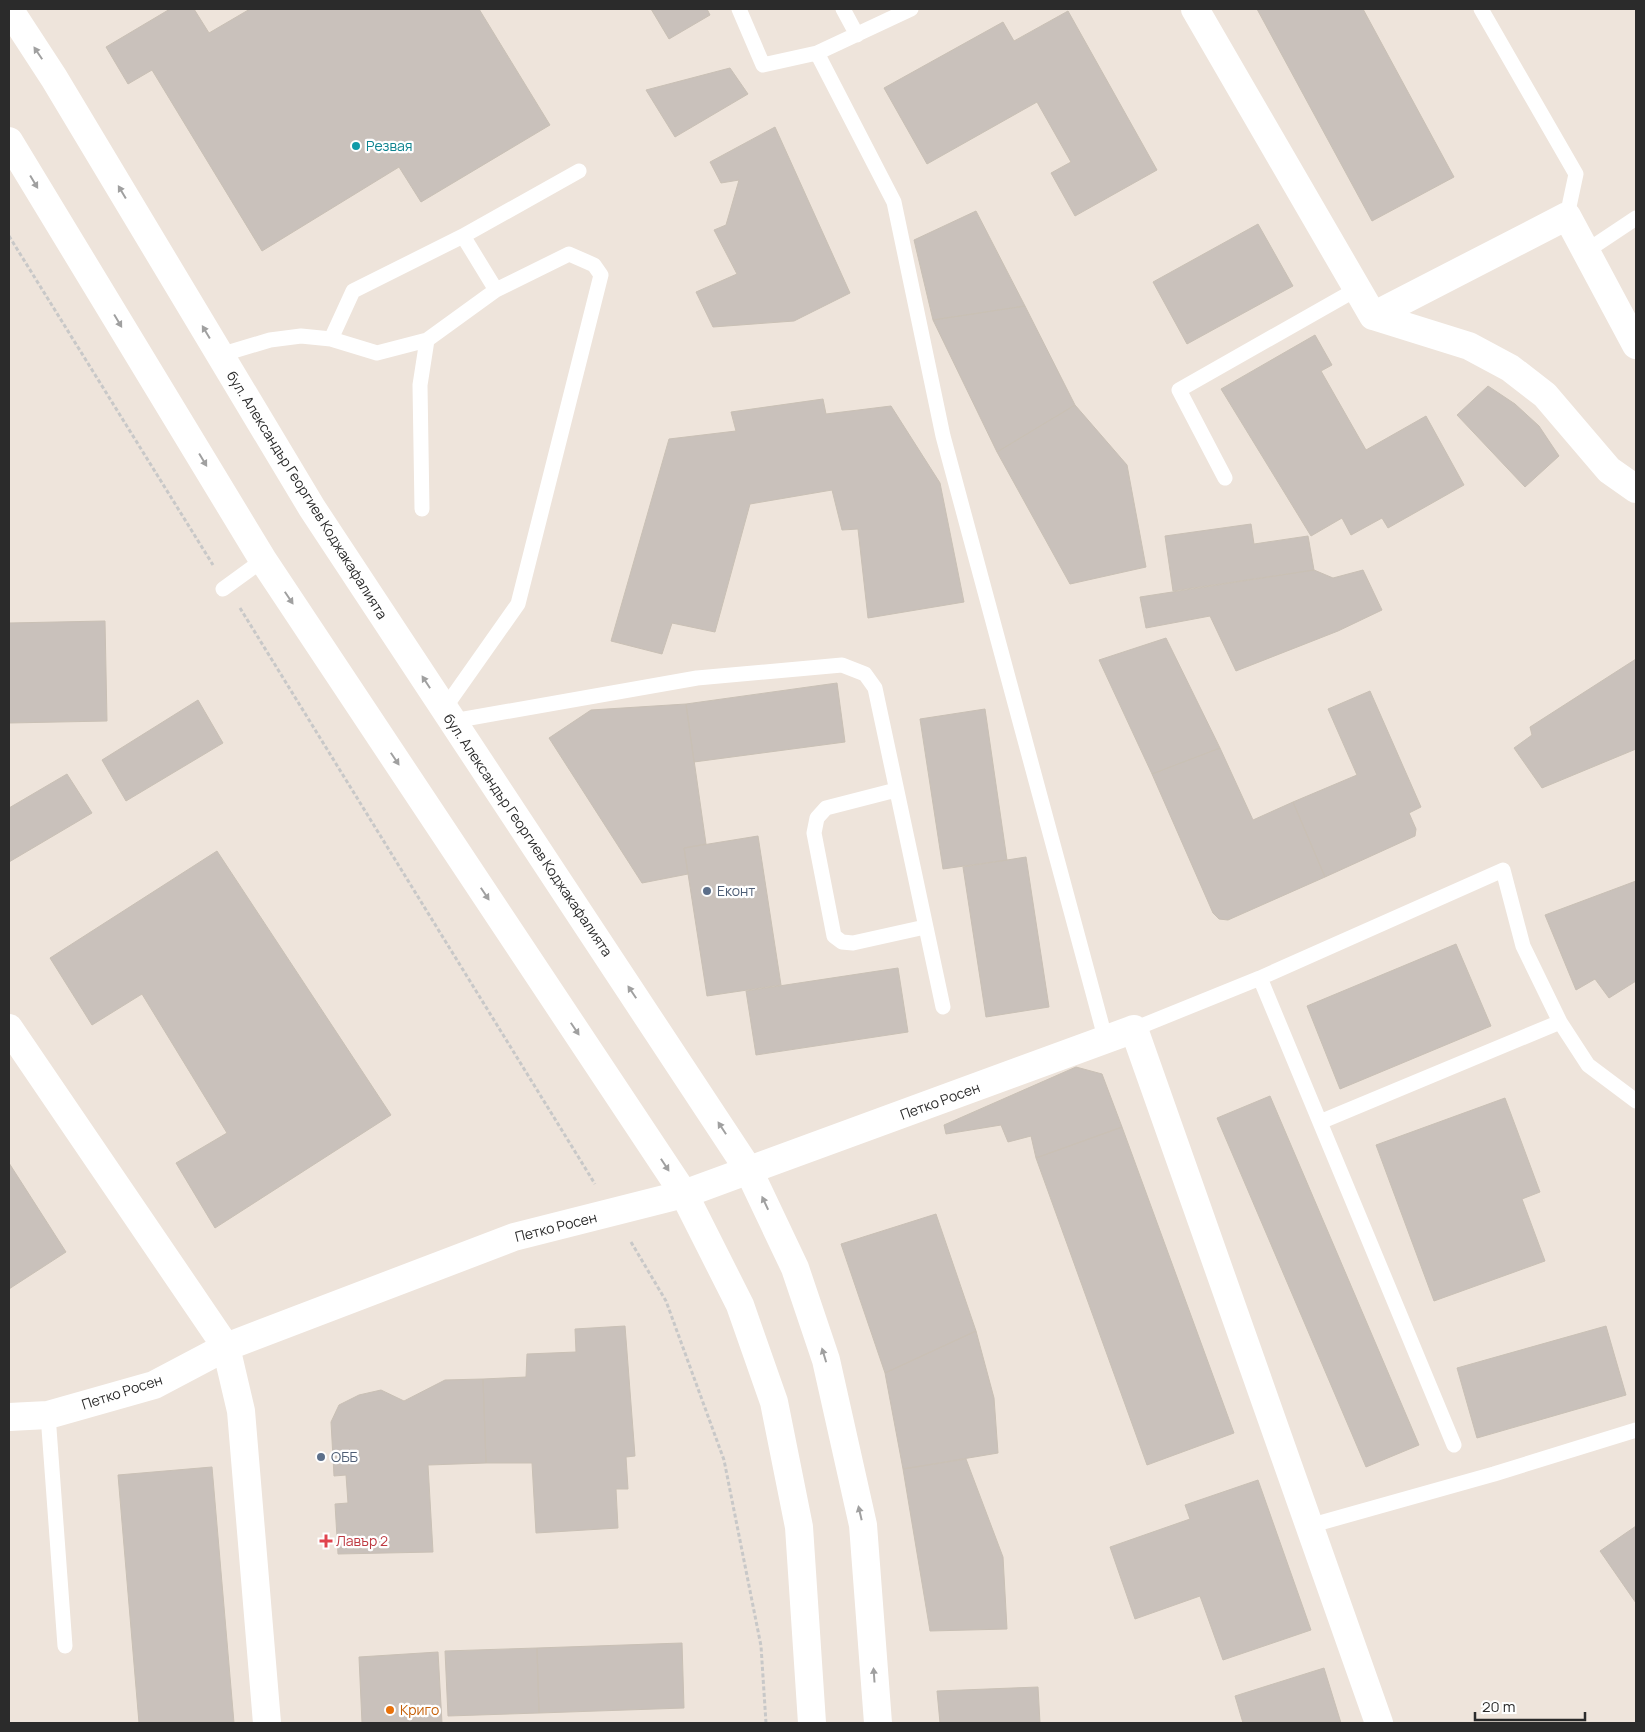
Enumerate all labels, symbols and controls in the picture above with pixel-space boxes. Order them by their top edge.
one-way arrow [34,46,43,60]
place label: Резвая [366,136,412,155]
marker: Резвая [350,140,362,152]
one-way arrow [30,176,39,189]
one-way arrow [118,186,127,199]
one-way arrow [114,315,123,328]
one-way arrow [201,325,210,338]
street label: бул. Александър Георгиев Коджакафалията [223,367,392,622]
one-way arrow [198,454,207,467]
one-way arrow [284,591,293,605]
one-way arrow [422,675,431,689]
street label: бул. Александър Георгиев Коджакафалията [440,710,617,960]
one-way arrow [390,752,400,766]
place label: Еконт [717,881,755,900]
marker: Еконт [701,885,713,897]
one-way arrow [481,887,490,901]
one-way arrow [627,986,637,999]
one-way arrow [571,1023,580,1036]
street label: Петко Росен [897,1077,982,1124]
one-way arrow [717,1121,727,1135]
one-way arrow [661,1158,670,1171]
one-way arrow [760,1196,769,1211]
street label: Петко Росен [513,1207,599,1246]
one-way arrow [819,1347,827,1362]
street label: Петко Росен [79,1370,165,1413]
place label: ОББ [331,1447,359,1466]
marker: ОББ [315,1451,327,1463]
one-way arrow [856,1505,864,1520]
place label: Лавър 2 [336,1531,388,1550]
marker: Лавър 2 [320,1535,332,1547]
one-way arrow [870,1666,878,1682]
scale bar [1475,1690,1585,1722]
text: 20 m [1482,1696,1515,1717]
place label: Криго [400,1700,439,1719]
marker: Криго [384,1704,396,1716]

